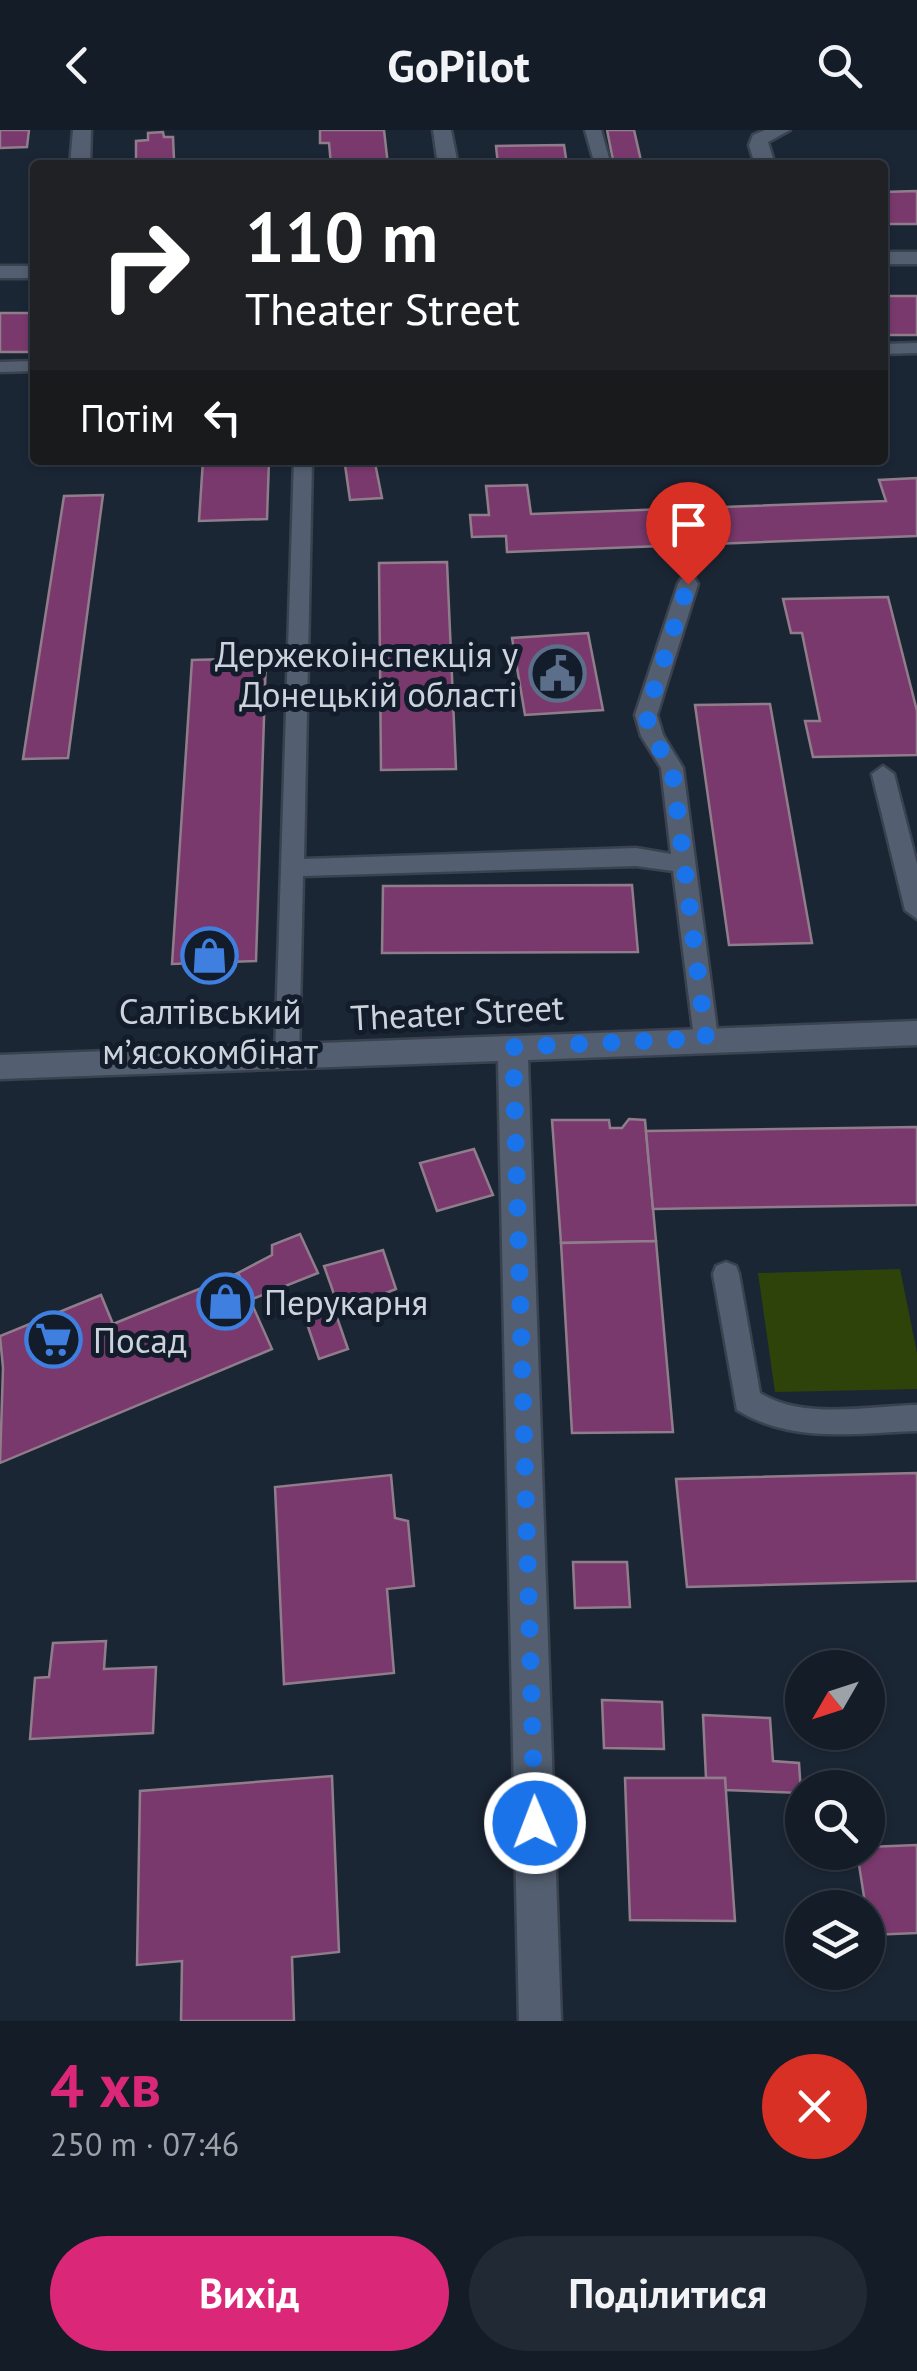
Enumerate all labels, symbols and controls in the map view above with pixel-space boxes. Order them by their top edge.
text: GoPilot [387,36,530,94]
icon: back [50,38,105,93]
icon: search [812,38,867,93]
text: 110 m [245,191,438,281]
icon: right [80,200,210,330]
text: Theater Street [245,279,520,337]
icon: left [195,390,250,445]
text: Потім [80,393,175,442]
pin [646,482,731,585]
icon: arrive [661,497,716,552]
place label: Держекоінспекція у Донецькій області [215,631,518,717]
public building icon: Держекоінспекція у Донецькій області [527,644,587,704]
shop icon: Салтівський мʼясокомбінат [180,925,240,985]
street label: Theater Street [349,983,565,1041]
place label: Салтівський мʼясокомбінат [102,988,318,1074]
shop icon: Перукарня [195,1272,255,1332]
place label: Перукарня [264,1279,428,1325]
supermarket icon: Посад [24,1310,84,1370]
place label: Посад [93,1317,187,1363]
north arrow [785,1650,885,1750]
map controls [785,1650,885,1990]
button: search [785,1770,885,1870]
position arrow [483,1771,587,1875]
button: layers [785,1890,885,1990]
text: 4 хв [50,2046,161,2124]
button: close [762,2054,867,2159]
text: 250 m · 07:46 [50,2123,239,2165]
button: Вихід [50,2236,449,2351]
button: Поділитися [469,2236,867,2351]

